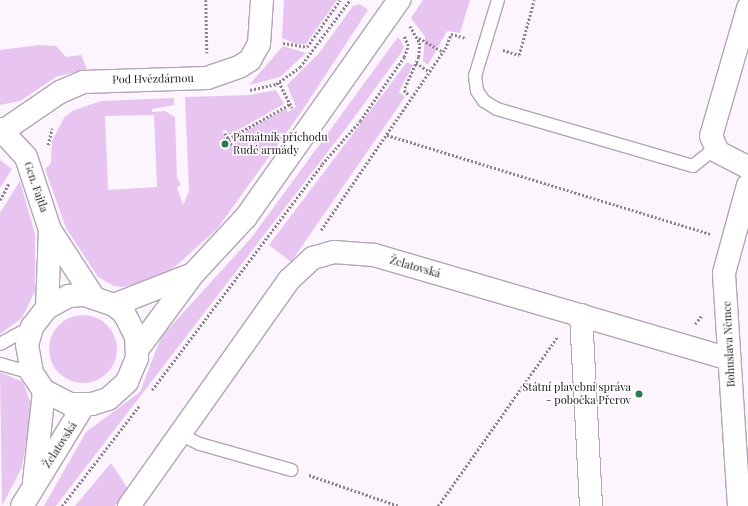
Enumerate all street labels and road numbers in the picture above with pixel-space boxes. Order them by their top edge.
street label: Pod Hvězdárnou [112,72,194,86]
street label: Gen. Fajtla [21,160,51,214]
street label: Želatovská [388,253,442,281]
street label: Bohuslava Němce [720,300,738,388]
street label: Želatovská [40,420,80,470]

